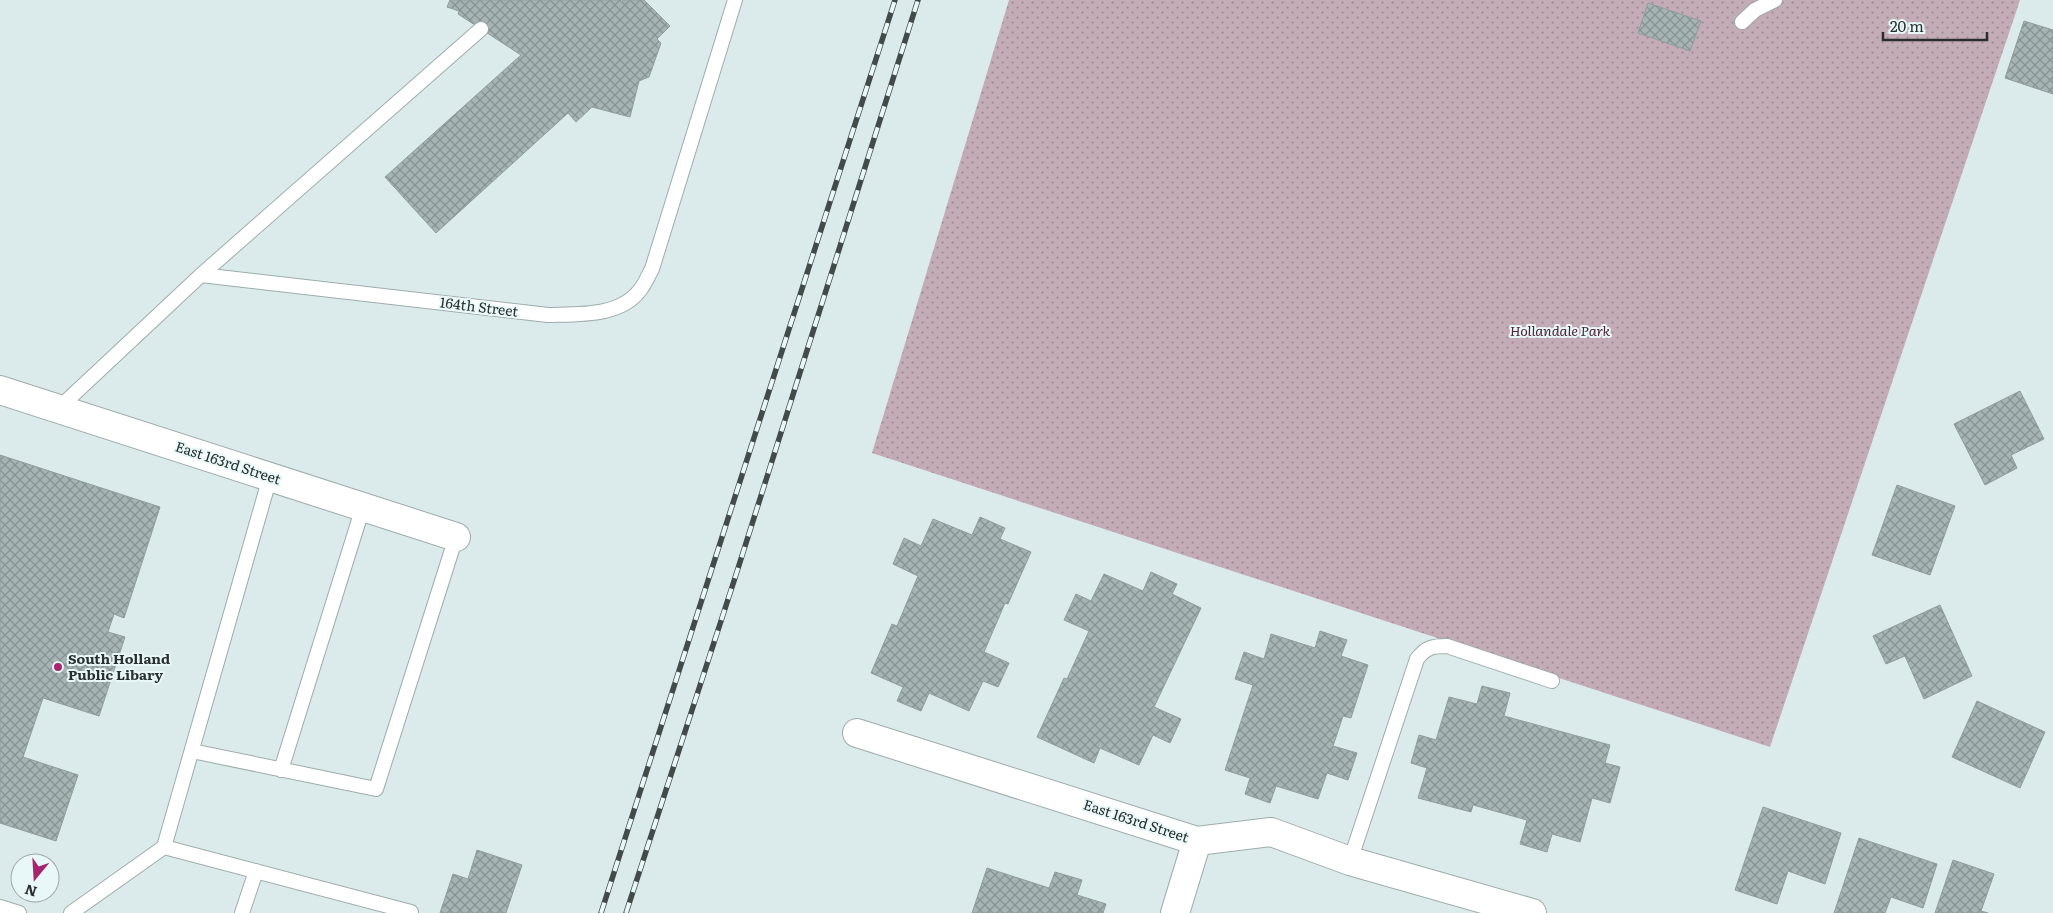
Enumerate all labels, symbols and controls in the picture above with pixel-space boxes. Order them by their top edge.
scale bar [1883,10,1987,42]
text: 20 m [1890,14,1924,37]
street label: 164th Street [439,291,520,321]
park label: Hollandale Park [1510,320,1611,340]
street label: East 163rd Street [173,436,284,489]
place label: South Holland Public Libary [68,648,170,684]
marker: South Holland Public Libary [52,661,64,673]
street label: East 163rd Street [1081,794,1192,847]
north arrow [10,853,60,903]
text: N [22,880,39,903]

